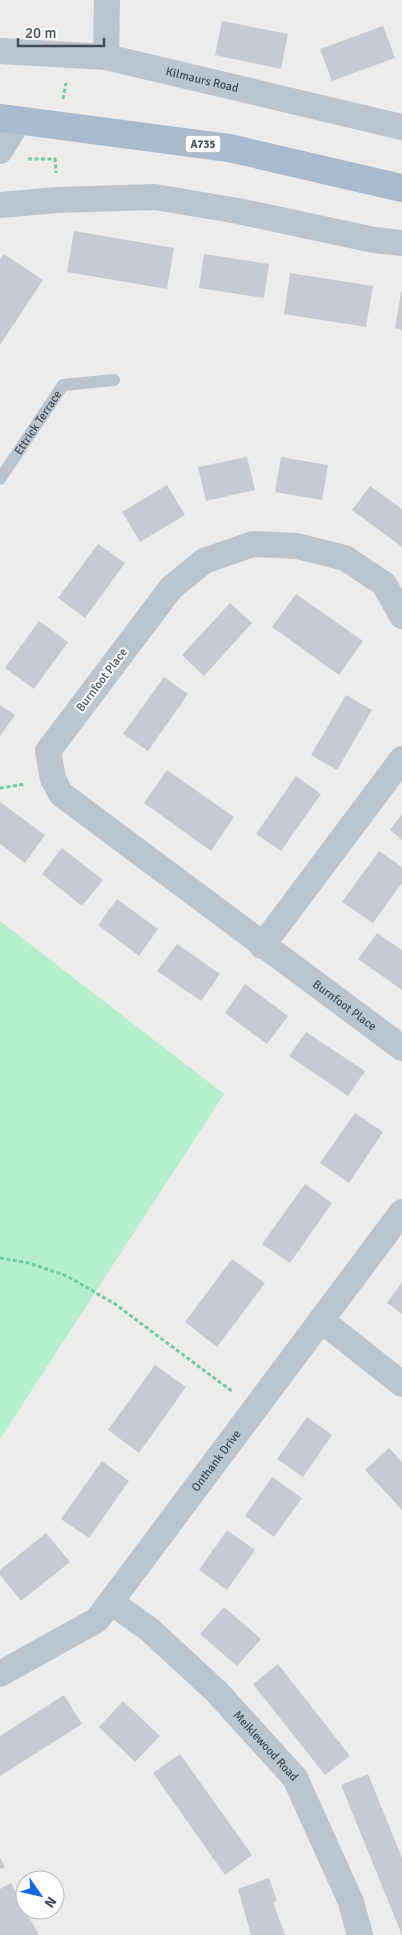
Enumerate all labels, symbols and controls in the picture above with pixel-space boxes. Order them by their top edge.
scale bar [18,15,104,47]
text: 20 m [25,24,56,42]
street label: Kilmaurs Road [164,64,240,96]
road number: A735 [186,136,220,152]
street label: Ettrick Terrace [11,387,65,458]
street label: Burnfoot Place [73,645,131,715]
street label: Burnfoot Place [310,977,380,1034]
street label: Onthank Drive [188,1427,244,1495]
street label: Meiklewood Road [230,1708,302,1784]
north arrow [15,1870,65,1920]
text: N [41,1893,60,1911]

